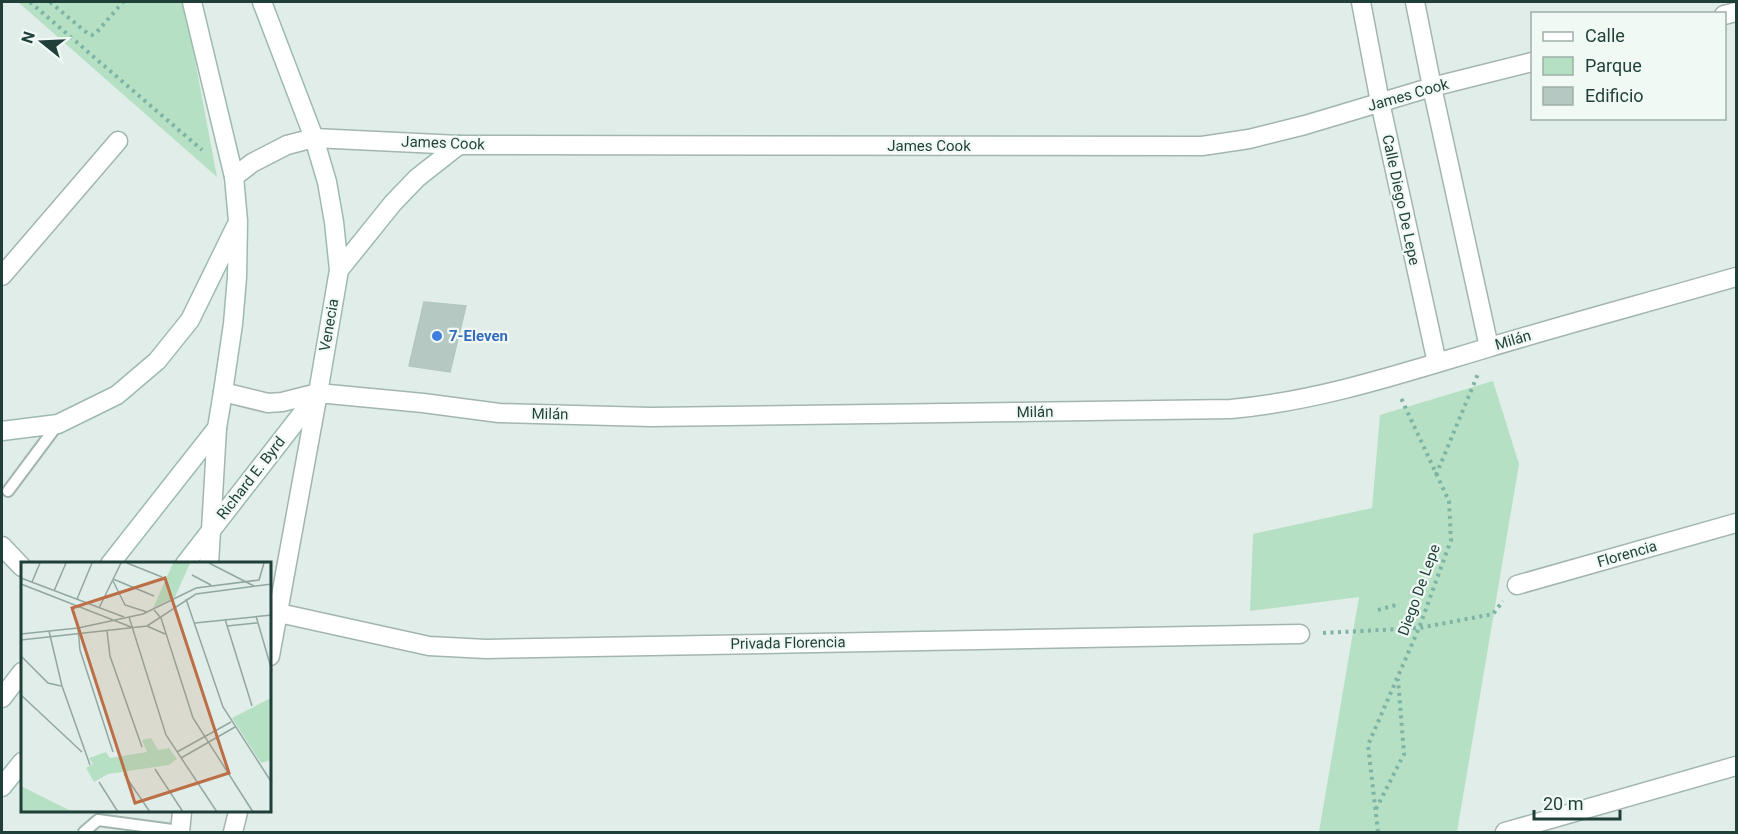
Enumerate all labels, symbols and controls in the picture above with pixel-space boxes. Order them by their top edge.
north arrow [12,12,72,72]
legend [1531,12,1726,120]
text: Calle [1585,25,1625,46]
text: N [17,29,39,46]
text: Parque [1585,55,1642,76]
street label: James Cook [1365,75,1451,115]
text: Edificio [1585,85,1644,106]
street label: James Cook [401,133,485,153]
street label: Calle Diego De Lepe [1378,133,1424,267]
street label: James Cook [887,137,971,155]
street label: Venecia [316,297,342,353]
street label: Milán [1493,326,1533,354]
place label: 7-Eleven [449,327,508,345]
marker: 7-Eleven [430,329,444,343]
street label: Milán [1016,403,1054,421]
street label: Milán [531,405,569,423]
street label: Richard E. Byrd [213,433,289,523]
street label: Florencia [1595,537,1659,571]
street label: Diego De Lepe [1394,542,1444,638]
inset map [21,562,272,813]
street label: Privada Florencia [730,633,846,653]
scale bar [1534,783,1620,821]
text: 20 m [1543,793,1583,814]

